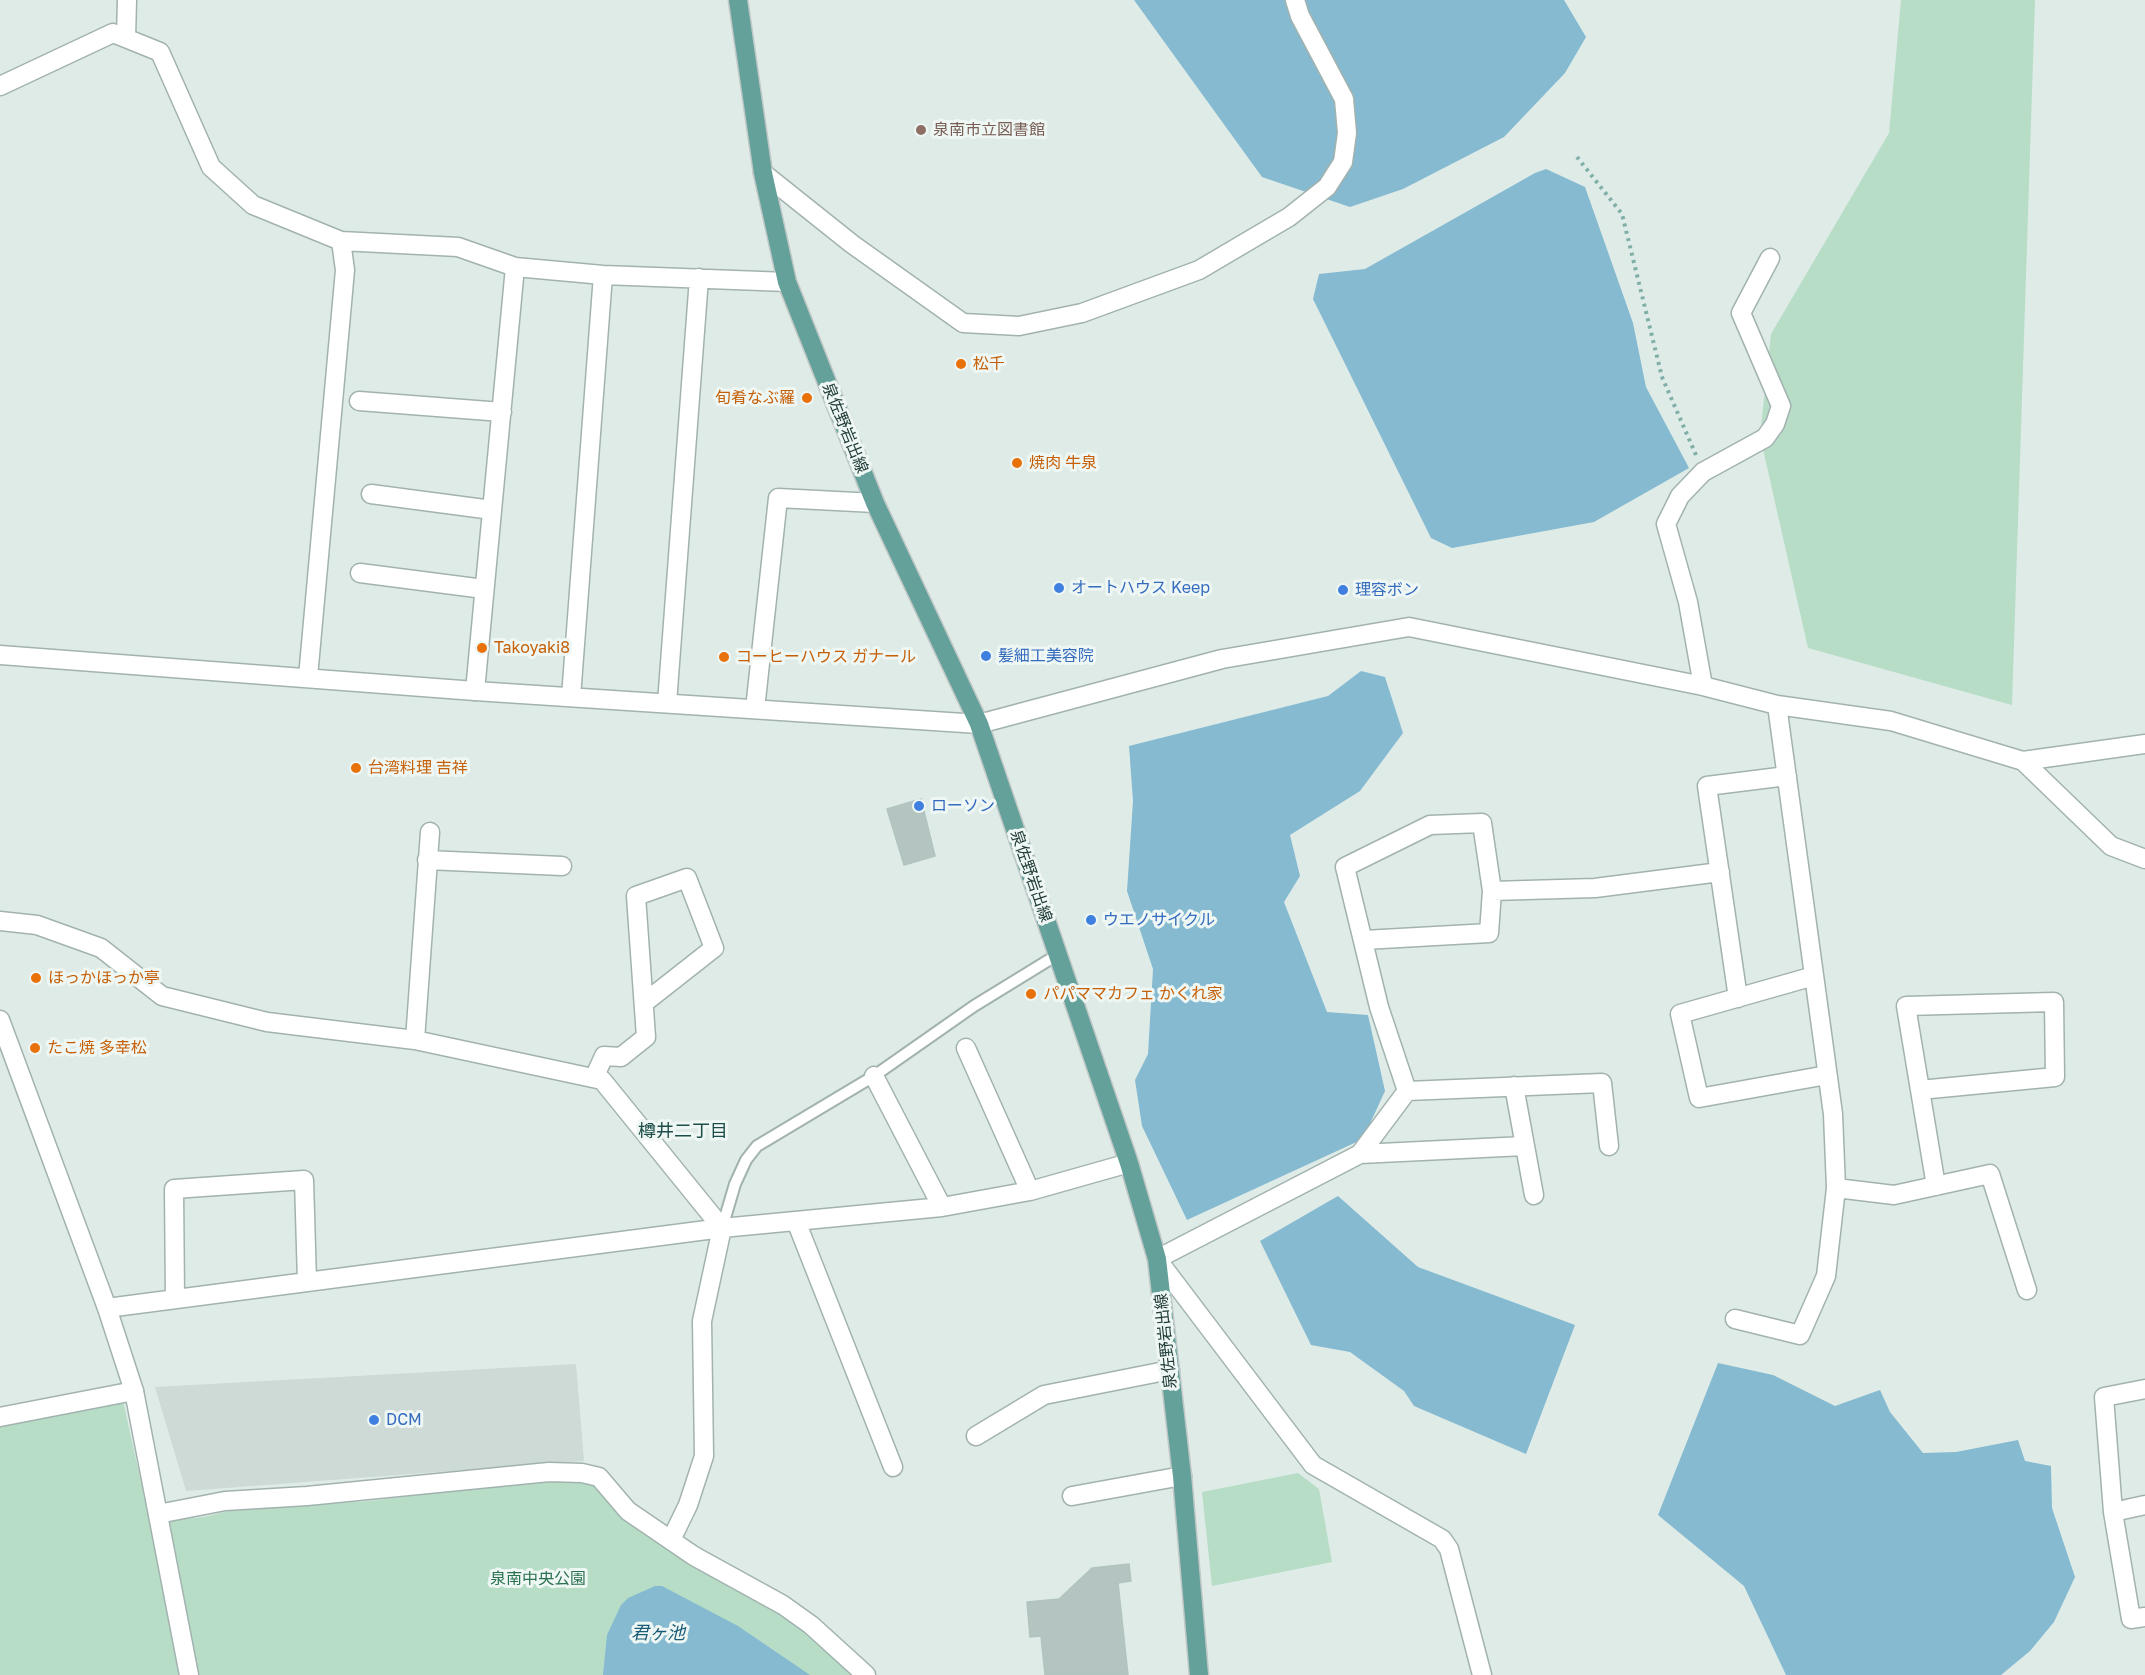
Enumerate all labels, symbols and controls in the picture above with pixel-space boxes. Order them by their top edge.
place label: 泉南市立図書館 [933,120,1045,140]
marker: 泉南市立図書館 [914,123,928,137]
place label: 松千 [973,354,1005,374]
marker: 松千 [954,357,968,371]
street label: 泉佐野岩出線 [818,380,872,476]
place label: 旬肴なぶ羅 [715,388,795,408]
marker: 旬肴なぶ羅 [800,391,814,405]
place label: 焼肉 牛泉 [1029,453,1097,473]
marker: 焼肉 牛泉 [1010,456,1024,470]
place label: オートハウス Keep [1071,578,1210,598]
place label: 理容ボン [1355,580,1419,600]
marker: オートハウス Keep [1052,581,1066,595]
marker: 理容ボン [1336,583,1350,597]
place label: Takoyaki8 [494,638,570,658]
marker: Takoyaki8 [475,641,489,655]
place label: 髪細工美容院 [998,646,1094,666]
place label: コーヒーハウス ガナール [736,647,916,667]
marker: 髪細工美容院 [979,649,993,663]
marker: コーヒーハウス ガナール [717,650,731,664]
place label: 台湾料理 吉祥 [368,758,468,778]
marker: 台湾料理 吉祥 [349,761,363,775]
place label: ローソン [931,796,995,816]
marker: ローソン [912,799,926,813]
street label: 泉佐野岩出線 [1006,827,1056,925]
place label: ウエノサイクル [1103,910,1215,930]
marker: ウエノサイクル [1084,913,1098,927]
place label: ほっかほっか亭 [48,968,160,988]
marker: ほっかほっか亭 [29,971,43,985]
place label: パパママカフェ かくれ家 [1043,984,1223,1004]
marker: パパママカフェ かくれ家 [1024,987,1038,1001]
place label: たこ焼 多幸松 [47,1038,147,1058]
marker: たこ焼 多幸松 [28,1041,42,1055]
district label: 樽井二丁目 [638,1120,728,1142]
street label: 泉佐野岩出線 [1151,1292,1181,1390]
place label: DCM [386,1410,422,1430]
marker: DCM [367,1413,381,1427]
park label: 泉南中央公園 [490,1569,586,1589]
water label: 君ヶ池 [631,1622,685,1644]

